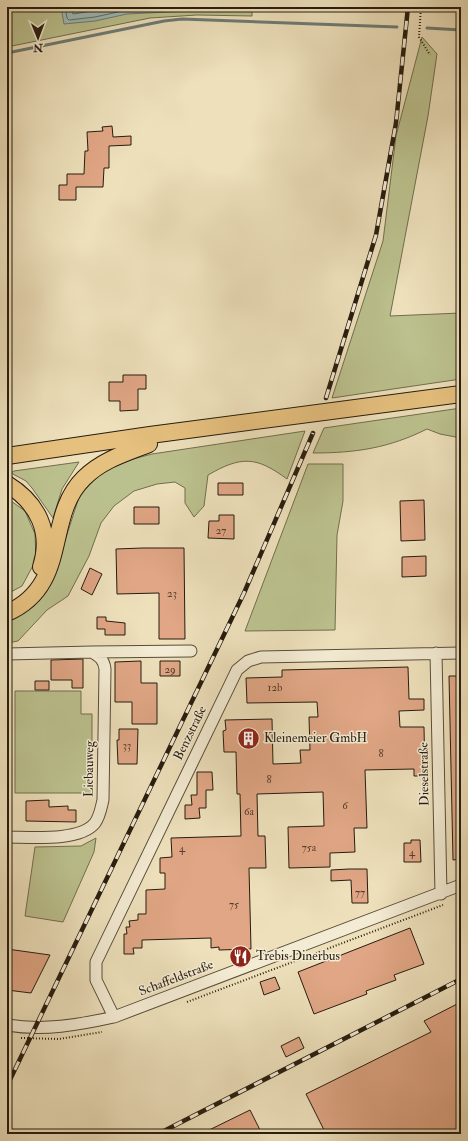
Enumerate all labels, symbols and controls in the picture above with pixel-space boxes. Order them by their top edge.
north arrow [18,18,58,58]
text: N [32,41,44,54]
house number: 27 [216,524,226,537]
house number: 23 [167,587,177,600]
house number: 29 [164,663,176,676]
house number: 12b [268,681,283,694]
street label: Benzstraße [170,703,210,763]
building icon: Kleinemeier GmbH [235,725,261,751]
place label: Kleinemeier GmbH [264,730,367,746]
house number: 33 [123,739,131,752]
street label: Liebauweg [81,740,98,797]
street label: Dieselstraße [415,741,433,806]
house number: 8 [378,747,384,760]
house number: 8 [266,773,272,786]
house number: 6 [342,799,349,812]
house number: 6a [244,805,255,818]
house number: 75a [302,841,317,854]
house number: 4 [179,842,186,855]
house number: 4 [409,846,416,859]
house number: 77 [355,886,365,899]
house number: 75 [229,898,239,911]
restaurant icon: Trebis Dinerbus [227,943,253,969]
place label: Trebis Dinerbus [256,948,341,964]
street label: Schaffeldstraße [136,956,216,1000]

